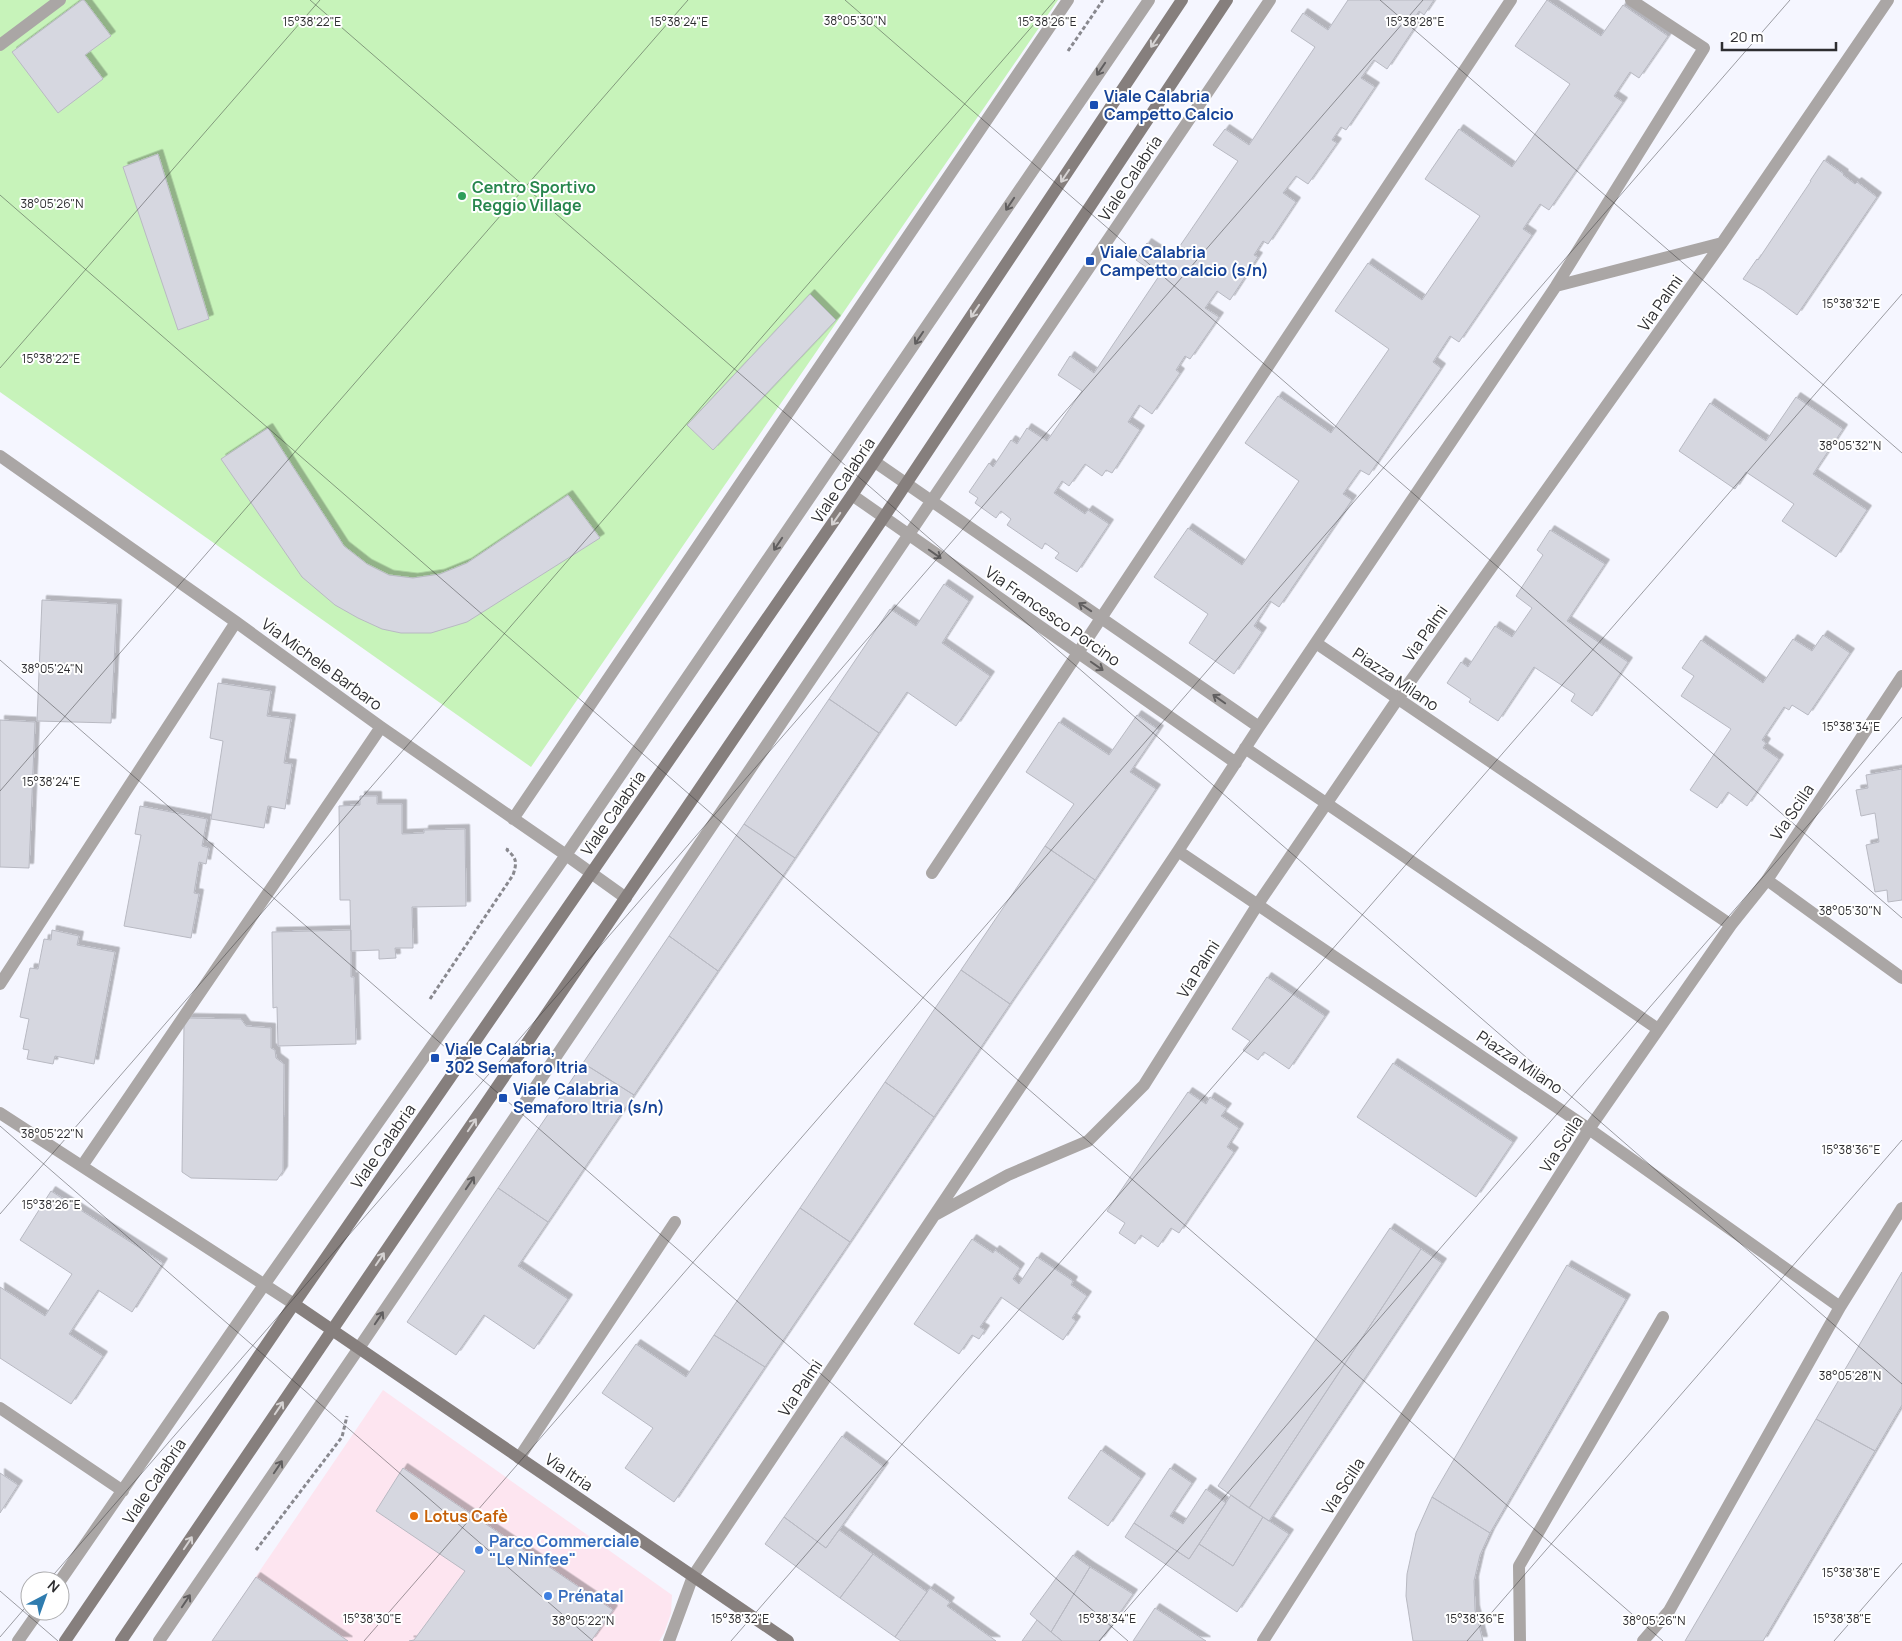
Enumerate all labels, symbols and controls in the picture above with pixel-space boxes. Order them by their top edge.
text: 38°05'30"N [824,12,886,29]
text: 15°38'22"E [283,13,341,30]
text: 15°38'24"E [650,13,708,30]
text: 15°38'26"E [1017,13,1077,30]
text: 15°38'28"E [1386,13,1444,30]
scale bar [1722,20,1836,52]
text: 20 m [1730,26,1763,47]
one-way arrow [1149,33,1159,47]
one-way arrow [1096,62,1107,76]
place label: Viale Calabria Campetto Calcio [1104,85,1234,125]
marker: Viale Calabria Campetto Calcio [1088,99,1100,111]
street label: Viale Calabria [1093,131,1167,225]
one-way arrow [1060,169,1070,183]
place label: Centro Sportivo Reggio Village [472,176,596,216]
marker: Centro Sportivo Reggio Village [456,190,468,202]
text: 38°05'26"N [20,195,84,212]
one-way arrow [1005,196,1015,210]
place label: Viale Calabria Campetto calcio (s/n) [1100,241,1269,281]
marker: Viale Calabria Campetto calcio (s/n) [1084,255,1096,267]
street label: Via Palmi [1633,270,1687,336]
text: 15°38'32"E [1822,295,1880,312]
one-way arrow [970,304,980,318]
one-way arrow [913,331,924,345]
text: 15°38'22"E [22,350,80,367]
street label: Viale Calabria [806,433,880,527]
text: 38°05'32"N [1819,437,1881,454]
one-way arrow [831,512,841,526]
one-way arrow [773,537,783,551]
one-way arrow [928,549,942,559]
street label: Via Francesco Porcino [981,561,1125,671]
street label: Via Palmi [1398,600,1452,666]
one-way arrow [1078,602,1092,612]
street label: Via Michele Barbaro [257,613,387,715]
street label: Piazza Milano [1349,642,1443,716]
text: 38°05'24"N [21,660,83,677]
one-way arrow [1090,661,1104,671]
one-way arrow [1212,694,1226,704]
text: 15°38'34"E [1822,718,1880,735]
street label: Viale Calabria [576,766,650,860]
text: 15°38'24"E [22,773,80,790]
street label: Via Scilla [1765,779,1819,845]
text: 38°05'30"N [1819,902,1881,919]
street label: Via Palmi [1172,936,1224,1002]
street label: Piazza Milano [1473,1025,1567,1099]
place label: Viale Calabria, 302 Semaforo Itria [445,1038,588,1078]
marker: Viale Calabria, 302 Semaforo Itria [429,1052,441,1064]
place label: Viale Calabria Semaforo Itria (s/n) [513,1078,665,1118]
marker: Viale Calabria Semaforo Itria (s/n) [497,1092,509,1104]
street label: Viale Calabria [346,1099,420,1193]
street label: Via Scilla [1534,1111,1588,1177]
one-way arrow [466,1118,477,1132]
text: 38°05'22"N [21,1125,83,1142]
text: 15°38'36"E [1822,1141,1881,1158]
one-way arrow [466,1177,476,1191]
text: 15°38'26"E [21,1196,81,1213]
one-way arrow [375,1253,385,1267]
one-way arrow [374,1311,385,1325]
street label: Via Palmi [773,1355,827,1421]
text: 38°05'28"N [1819,1367,1881,1384]
one-way arrow [274,1402,284,1416]
street label: Viale Calabria [117,1434,191,1528]
street label: Via Itria [541,1448,597,1496]
street label: Via Scilla [1316,1453,1370,1519]
one-way arrow [273,1460,283,1474]
place label: Lotus Cafè [424,1505,508,1527]
marker: Lotus Cafè [408,1510,420,1522]
place label: Parco Commerciale "Le Ninfee" [489,1530,640,1570]
one-way arrow [183,1536,193,1550]
marker: Parco Commerciale "Le Ninfee" [473,1544,485,1556]
text: 15°38'38"E [1822,1564,1880,1581]
north arrow [20,1571,70,1621]
text: N [44,1575,64,1596]
place label: Prénatal [558,1585,624,1607]
marker: Prénatal [542,1590,554,1602]
one-way arrow [181,1594,191,1608]
text: 15°38'30"E [343,1610,401,1627]
text: 15°38'32"E [711,1610,769,1627]
text: 15°38'34"E [1078,1610,1136,1627]
text: 15°38'36"E [1446,1610,1505,1627]
text: 15°38'38"E [1813,1610,1871,1627]
text: 38°05'22"N [552,1612,614,1629]
text: 38°05'26"N [1622,1612,1686,1629]

